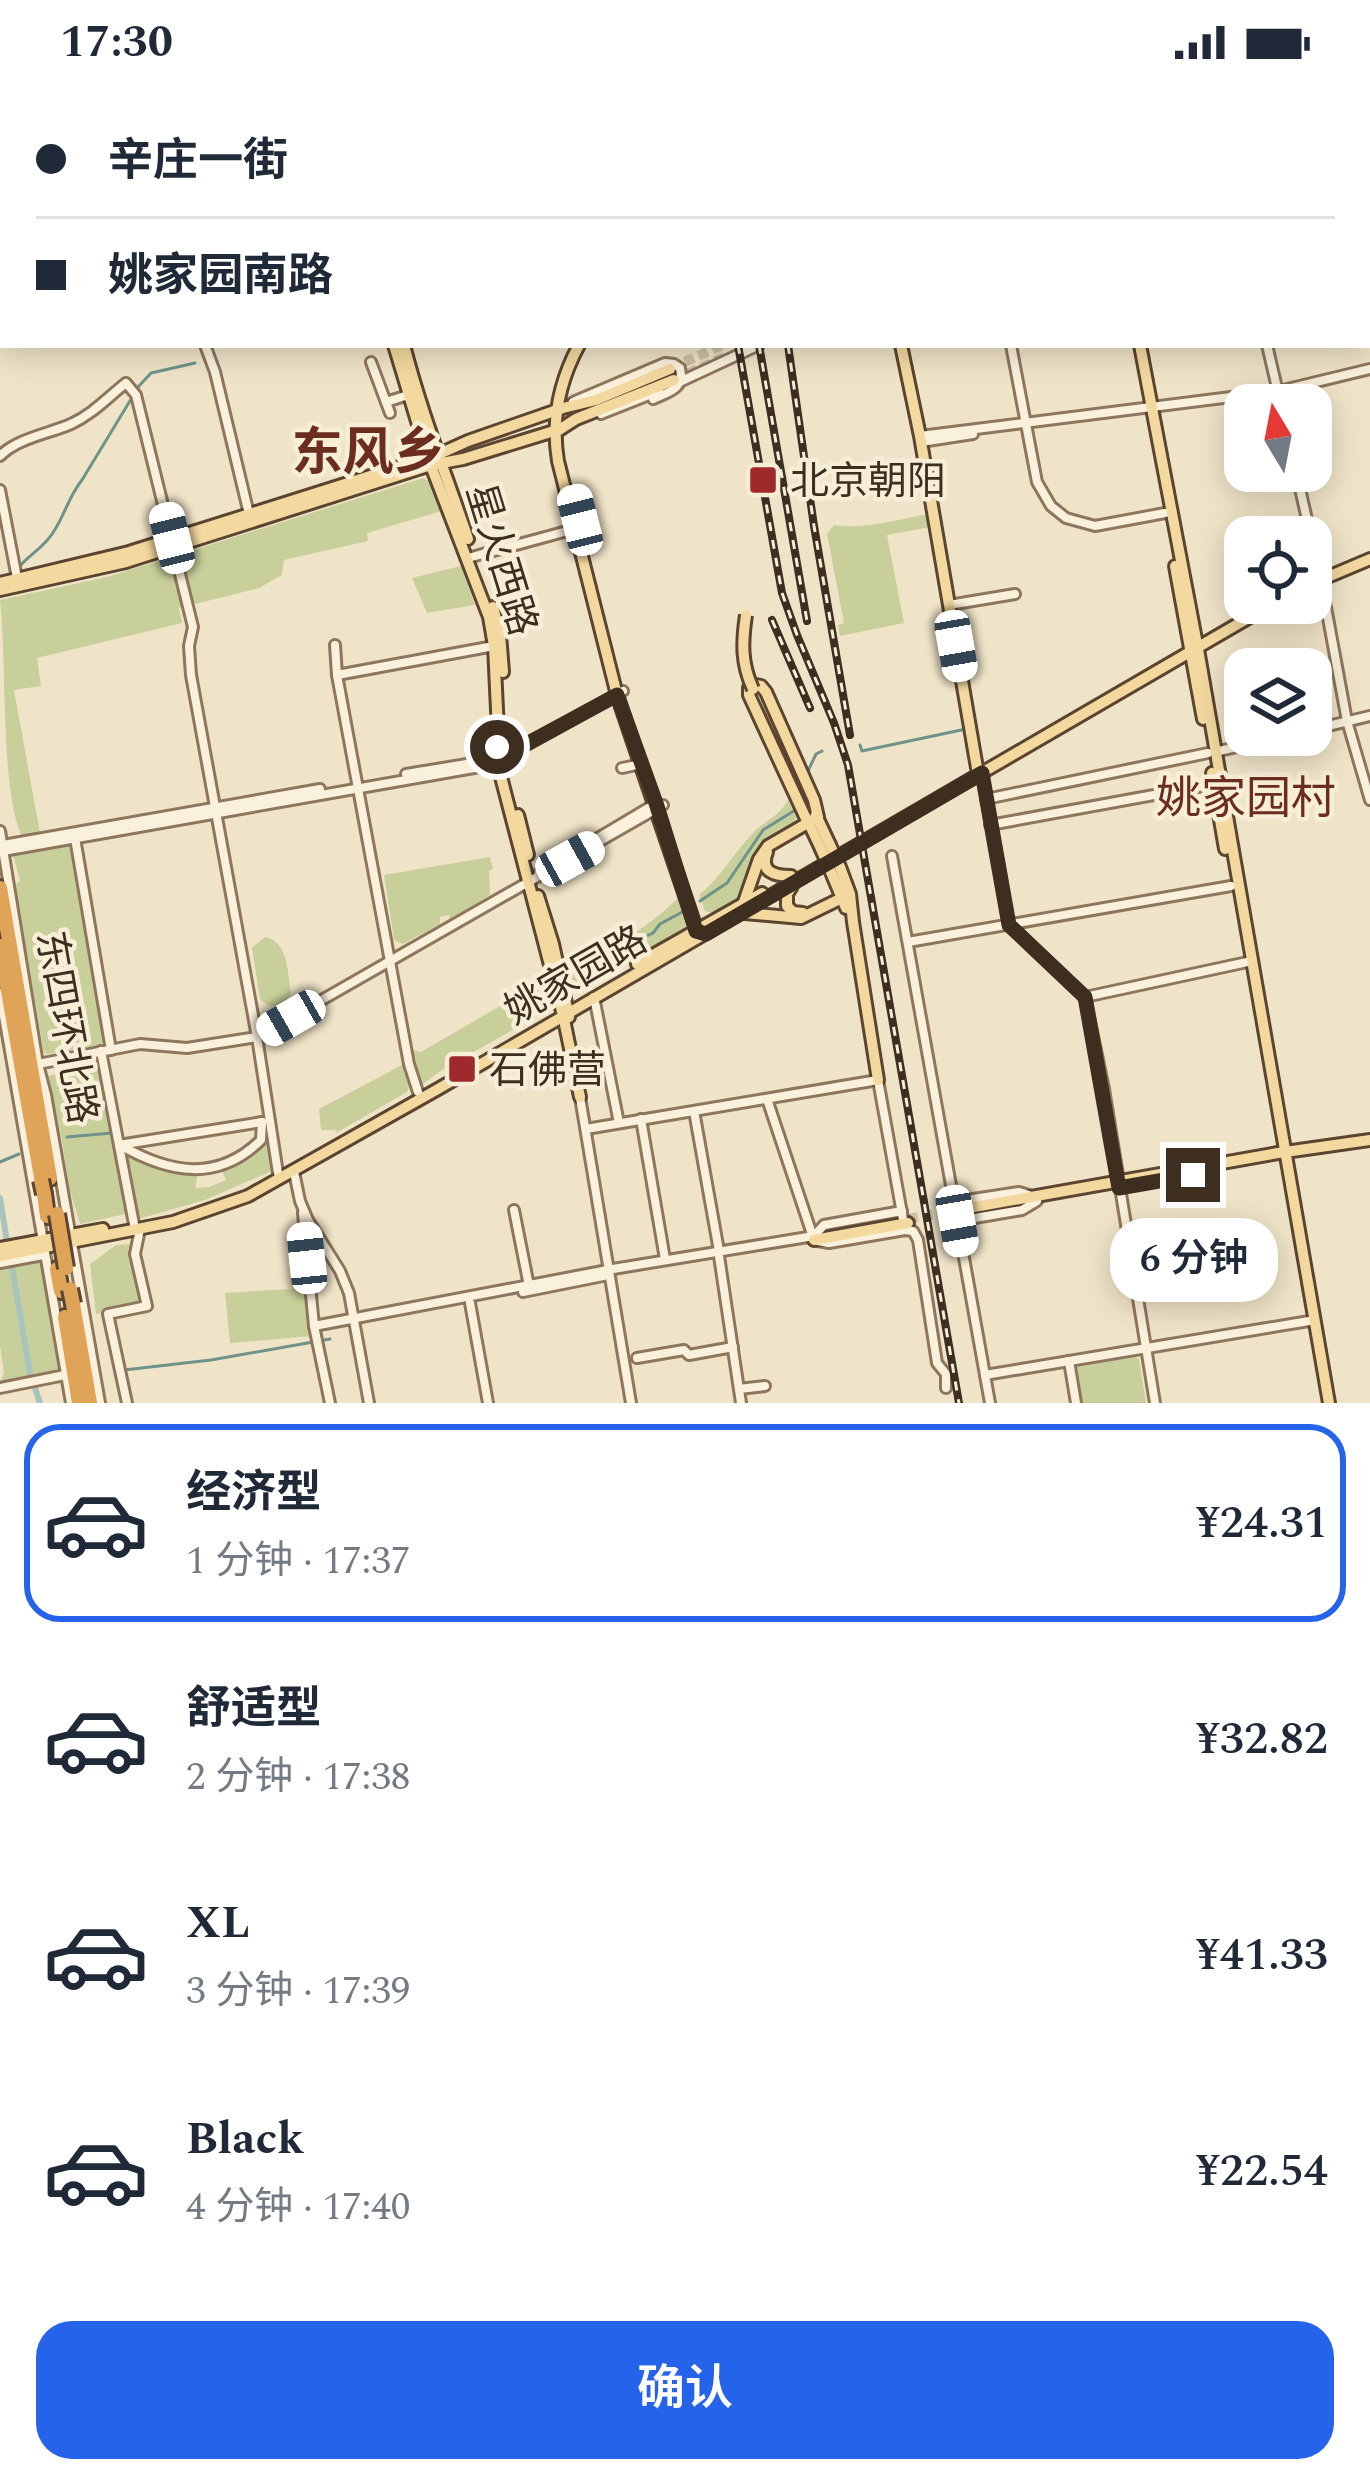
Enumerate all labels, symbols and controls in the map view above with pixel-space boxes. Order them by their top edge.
text: 17:30 [60,8,173,77]
text: 辛庄一街 [108,127,288,196]
text: 姚家园南路 [108,242,333,311]
north arrow [1224,384,1332,492]
map controls [1224,384,1332,756]
district label: 东风乡 [291,415,445,493]
place label: 北京朝阳 [790,453,946,512]
marker: 北京朝阳 [747,464,779,496]
street label: 星火西路 [450,477,552,643]
car [554,481,606,559]
car [146,499,198,577]
button: locate [1224,516,1332,624]
car [932,607,980,685]
button: layers [1224,648,1332,756]
route start [470,720,524,774]
district label: 姚家园村 [1156,765,1336,834]
car [530,826,610,892]
street label: 姚家园路 [494,912,659,1041]
street label: 东四环北路 [20,926,112,1129]
car [251,984,331,1052]
place label: 石佛营 [489,1042,606,1101]
marker: 石佛营 [446,1053,478,1085]
route end [1166,1148,1220,1202]
car [933,1182,981,1260]
callout: 6 分钟 [1109,1217,1277,1301]
car [285,1220,329,1296]
text: 6 分钟 [1140,1230,1248,1289]
text: 经济型 [186,1459,321,1528]
icon: car [42,1469,150,1577]
text: ¥24.31 [1196,1489,1328,1558]
text: 1 分钟 · 17:37 [186,1532,410,1591]
text: 舒适型 [186,1675,321,1744]
icon: car [42,1685,150,1793]
text: ¥32.82 [1196,1705,1328,1774]
text: 2 分钟 · 17:38 [186,1748,410,1807]
text: XL [186,1889,250,1958]
icon: car [42,1901,150,2009]
text: ¥41.33 [1196,1921,1328,1990]
text: 3 分钟 · 17:39 [186,1962,410,2021]
text: Black [186,2105,304,2174]
icon: car [42,2117,150,2225]
text: ¥22.54 [1196,2137,1328,2206]
text: 4 分钟 · 17:40 [186,2178,410,2237]
button: 确认 [36,2321,1334,2459]

